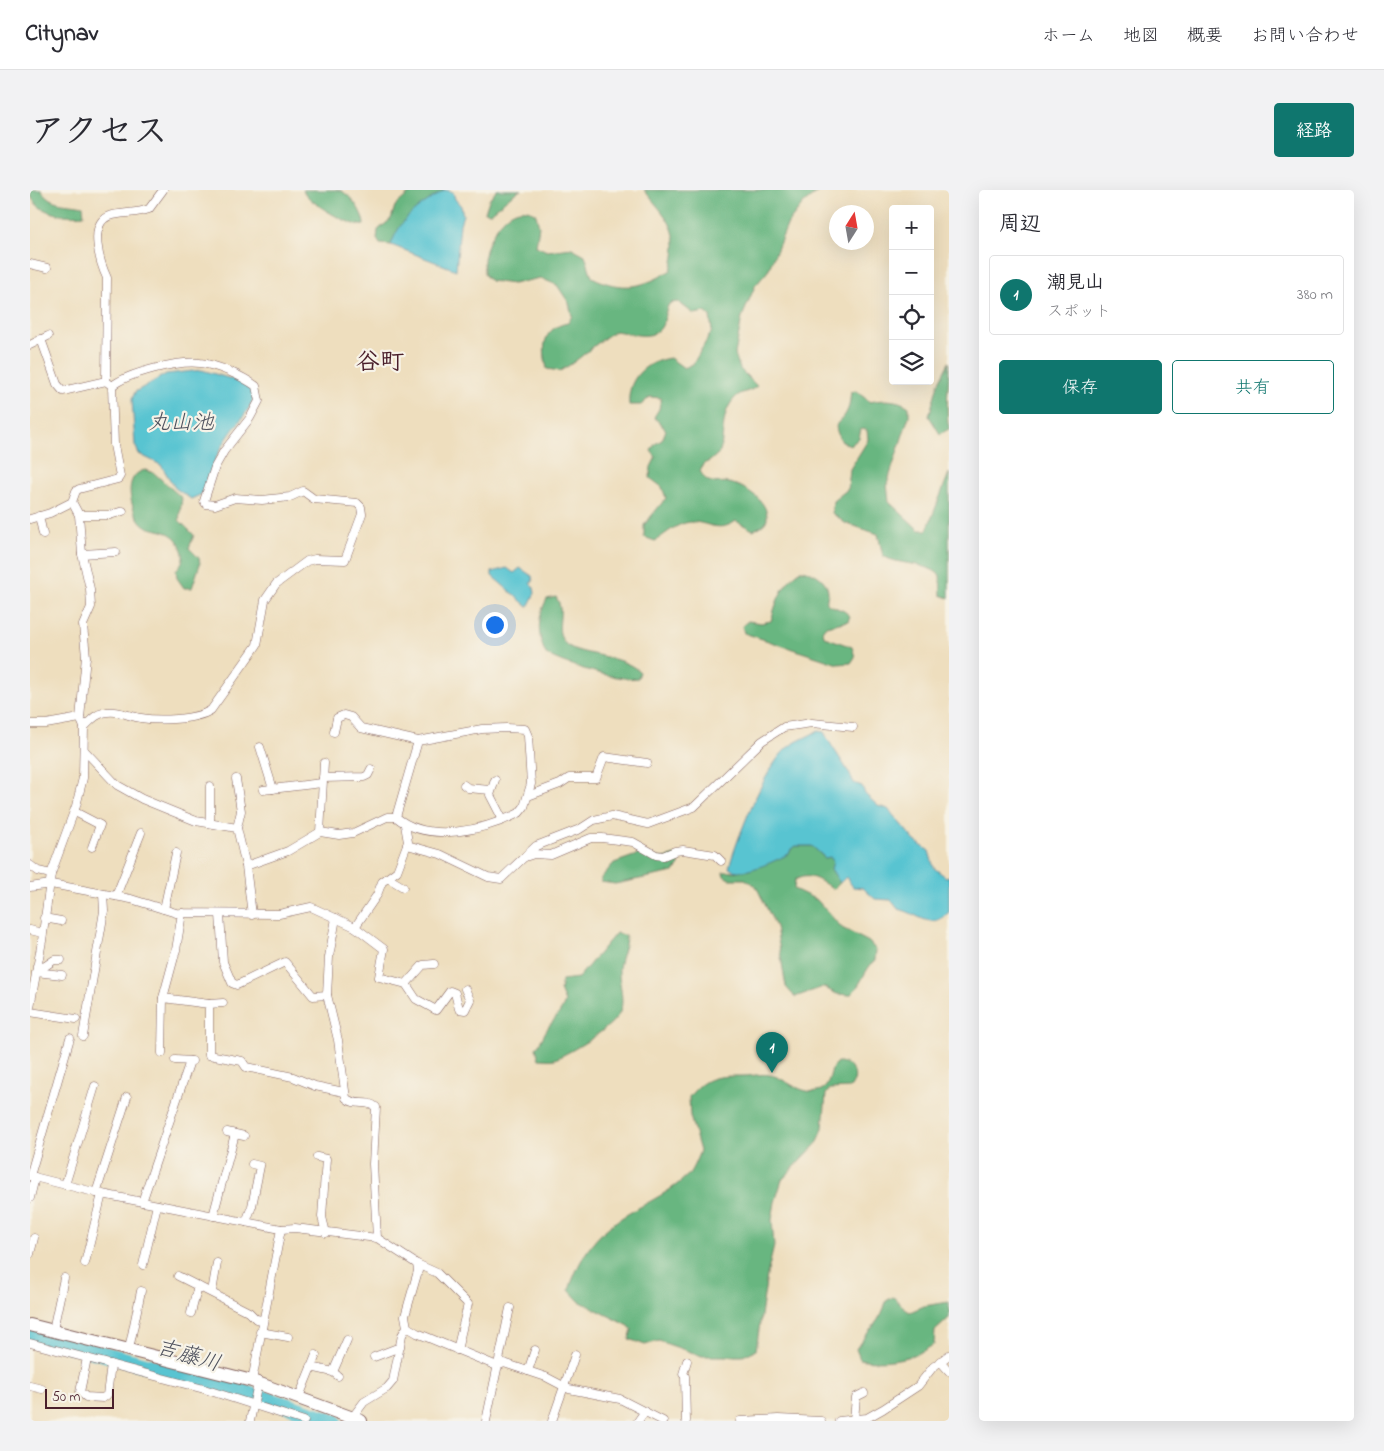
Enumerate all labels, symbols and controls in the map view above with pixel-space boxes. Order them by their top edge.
text: Citynav [25,17,98,52]
text: ホーム [1042,24,1095,50]
text: 地図 [1123,24,1159,50]
text: 概要 [1187,24,1223,50]
text: お問い合わせ [1251,24,1359,50]
button: 経路 [1274,103,1354,157]
text: アクセス [30,108,168,159]
north arrow [829,205,874,250]
map controls [889,205,934,385]
button: + [889,205,934,250]
text: 周辺 [999,210,1041,240]
button: − [889,250,934,295]
text: 潮見山 [1047,270,1104,297]
text: 1 [1013,283,1019,307]
text: 380 m [1297,283,1333,307]
button: locate [889,295,934,340]
text: スポット [1047,300,1111,324]
button: layers [889,340,934,385]
district label: 谷町 [356,346,404,381]
button: 保存 [999,360,1162,414]
button: 共有 [1172,360,1334,414]
water label: 丸山池 [148,408,215,440]
your location [482,612,508,638]
pin: 1 [756,1032,788,1073]
water label: 吉藤川 [152,1332,224,1381]
scale bar [45,1386,114,1409]
text: 50 m [52,1387,80,1408]

